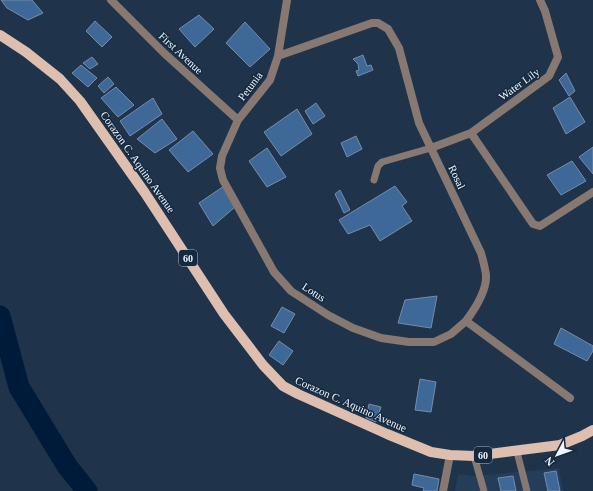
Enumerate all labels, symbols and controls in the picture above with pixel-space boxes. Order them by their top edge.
street label: First Avenue [157,30,206,76]
street label: Water Lily [496,65,542,103]
street label: Petunia [235,69,265,103]
street label: Corazon C. Aquino Avenue [98,109,178,215]
street label: Rosal [446,163,468,191]
road number: 60 [179,250,197,266]
street label: Lotus [300,280,328,304]
street label: Corazon C. Aquino Avenue [293,374,409,434]
north arrow [537,435,577,475]
road number: 60 [474,447,492,463]
text: N [542,455,557,468]

